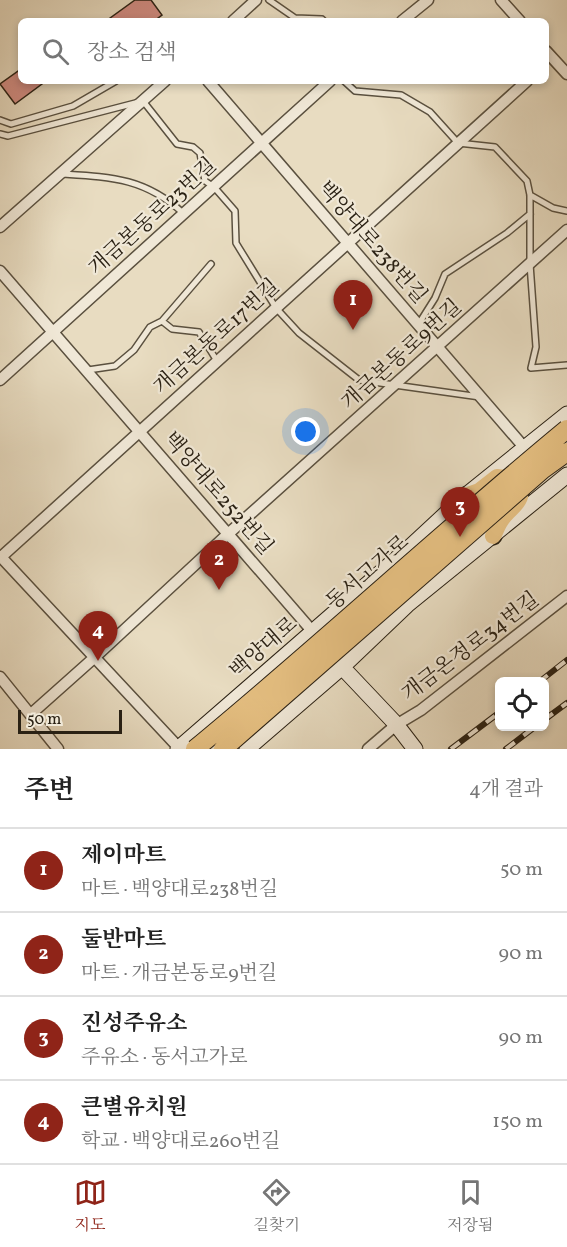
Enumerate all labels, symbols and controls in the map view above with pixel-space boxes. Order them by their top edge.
search box [18,18,549,84]
icon: search [39,35,72,68]
text: 장소 검색 [87,38,176,69]
street label: 개금본동로23번길 [83,152,223,283]
street label: 백양대로238번길 [310,175,433,311]
street label: 개금본동로17번길 [148,273,286,402]
pin: 1 [334,280,372,330]
street label: 개금본동로9번길 [335,293,469,417]
your location [291,417,320,446]
street label: 백양대로252번길 [159,426,279,560]
pin: 3 [440,488,480,537]
street label: 동서고가로 [320,529,416,617]
pin: 2 [200,540,238,590]
street label: 개금온정로34번길 [396,586,546,709]
street label: 백양대로 [224,611,304,686]
pin: 4 [78,612,118,661]
map controls [495,677,549,731]
button: locate [495,677,549,731]
scale bar [18,707,122,734]
text: 50 m [27,709,61,731]
text: 주변 [24,773,74,809]
text: 4개 결과 [469,776,543,804]
text: 제이마트 [81,841,166,872]
text: 1 [39,856,48,884]
text: 50 m [500,856,543,884]
text: 마트 · 백양대로238번길 [81,876,278,904]
text: 둘반마트 [81,925,166,956]
text: 2 [38,940,49,968]
text: 90 m [499,940,543,968]
text: 마트 · 개금본동로9번길 [81,960,277,988]
text: 진성주유소 [81,1009,187,1040]
text: 3 [38,1024,49,1052]
text: 90 m [499,1024,543,1052]
text: 주유소 · 동서고가로 [81,1044,247,1072]
text: 큰별유치원 [81,1093,187,1124]
text: 4 [37,1108,50,1136]
text: 150 m [492,1108,543,1136]
text: 학교 · 백양대로260번길 [81,1128,280,1156]
tab: 지도 [74,1176,107,1237]
tab: 길찾기 [254,1176,300,1237]
tab: 저장됨 [447,1176,493,1237]

